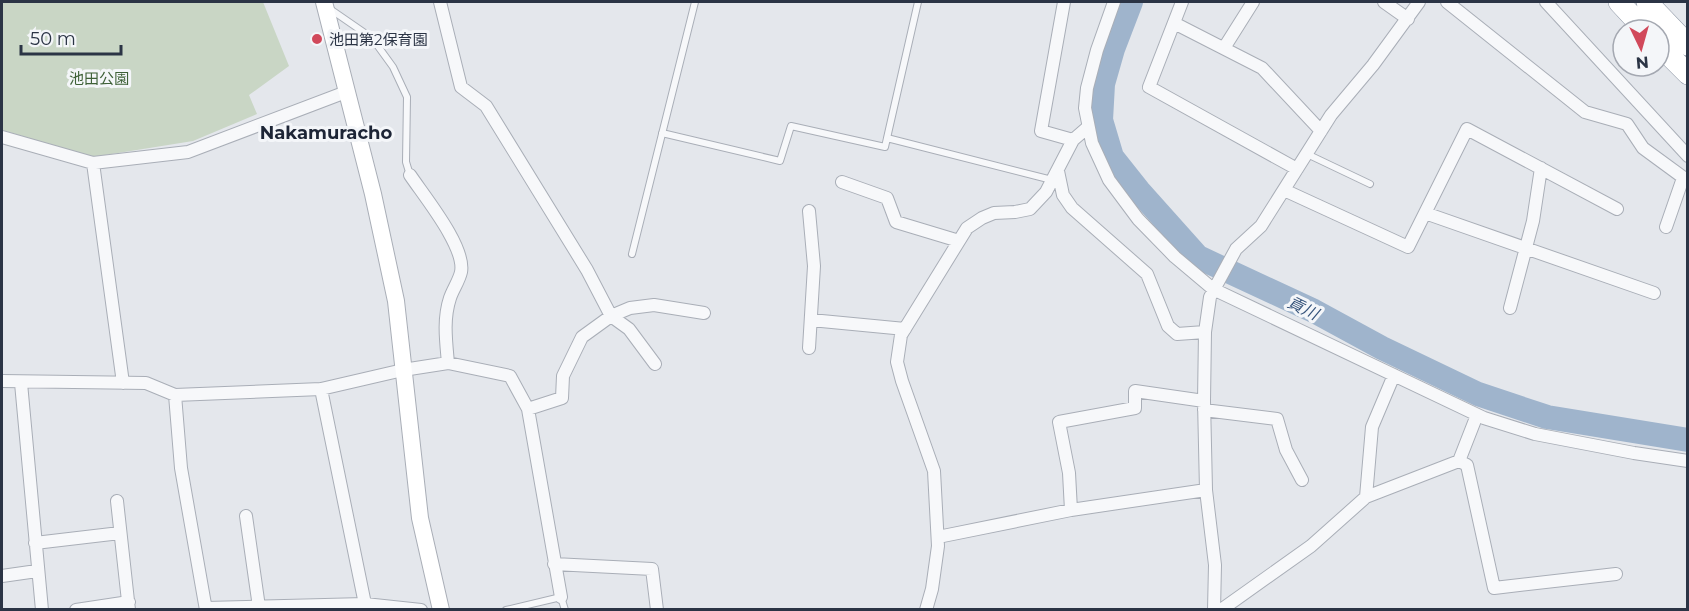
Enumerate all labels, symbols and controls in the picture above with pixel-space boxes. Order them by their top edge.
scale bar [21,18,122,56]
north arrow [1611,18,1671,78]
text: 50 m [30,28,76,50]
place label: 池田第2保育園 [329,30,428,49]
marker: 池田第2保育園 [310,32,324,46]
text: N [1635,52,1650,72]
park label: 池田公園 [69,69,129,88]
district label: Nakamuracho [260,122,393,144]
water label: 貢川 [1284,292,1323,324]

